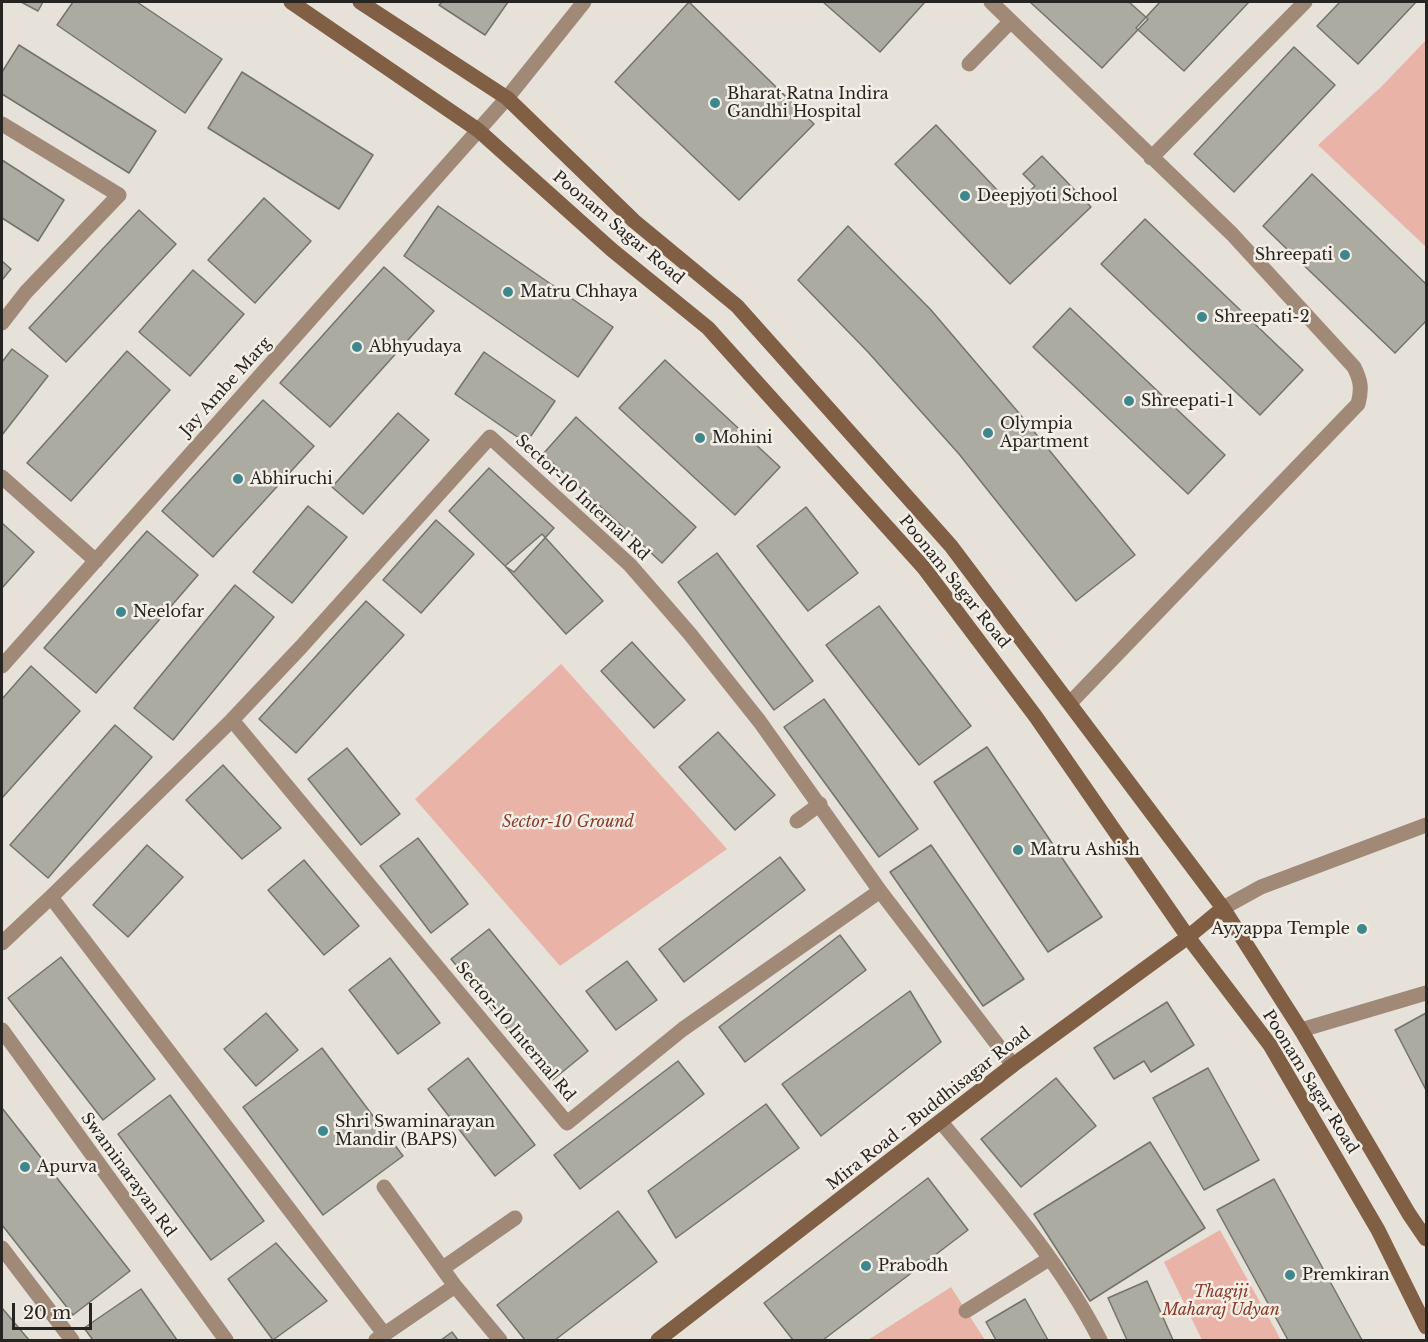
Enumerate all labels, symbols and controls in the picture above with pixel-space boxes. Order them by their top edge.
place label: Bharat Ratna Indira Gandhi Hospital [727,84,889,122]
marker: Bharat Ratna Indira Gandhi Hospital [708,96,722,110]
street label: Poonam Sagar Road [548,167,688,289]
place label: Deepjyoti School [977,186,1118,206]
marker: Deepjyoti School [958,189,972,203]
place label: Shreepati [1255,245,1333,265]
marker: Shreepati [1338,248,1352,262]
place label: Matru Chhaya [520,282,638,302]
marker: Matru Chhaya [501,285,515,299]
place label: Shreepati-2 [1214,307,1310,327]
marker: Shreepati-2 [1195,310,1209,324]
street label: Jay Ambe Marg [177,334,275,440]
place label: Abhyudaya [369,337,462,357]
marker: Abhyudaya [350,340,364,354]
place label: Shreepati-1 [1141,391,1234,411]
marker: Shreepati-1 [1122,394,1136,408]
place label: Olympia Apartment [1000,414,1089,452]
marker: Olympia Apartment [981,426,995,440]
place label: Mohini [712,428,772,448]
street label: Sector-10 Internal Rd [511,431,653,565]
marker: Mohini [693,431,707,445]
place label: Abhiruchi [250,469,333,489]
marker: Abhiruchi [231,472,245,486]
street label: Poonam Sagar Road [894,512,1014,652]
place label: Neelofar [133,602,204,622]
marker: Neelofar [114,605,128,619]
park label: Sector-10 Ground [502,812,634,832]
place label: Matru Ashish [1030,840,1140,860]
marker: Matru Ashish [1011,843,1025,857]
place label: Ayyappa Temple [1212,919,1350,939]
marker: Ayyappa Temple [1355,922,1369,936]
street label: Sector-10 Internal Rd [451,959,579,1105]
street label: Poonam Sagar Road [1258,1007,1362,1157]
street label: Mira Road - Buddhisagar Road [823,1023,1035,1195]
street label: Swaminarayan Rd [76,1109,180,1241]
place label: Shri Swaminarayan Mandir (BAPS) [335,1112,495,1150]
marker: Shri Swaminarayan Mandir (BAPS) [316,1124,330,1138]
place label: Apurva [37,1157,97,1177]
marker: Apurva [18,1160,32,1174]
place label: Prabodh [878,1256,948,1276]
marker: Prabodh [859,1259,873,1273]
place label: Premkiran [1302,1265,1390,1285]
marker: Premkiran [1283,1268,1297,1282]
park label: Thagiji Maharaj Udyan [1162,1282,1280,1320]
scale bar [15,1291,94,1329]
text: 20 m [23,1302,71,1324]

